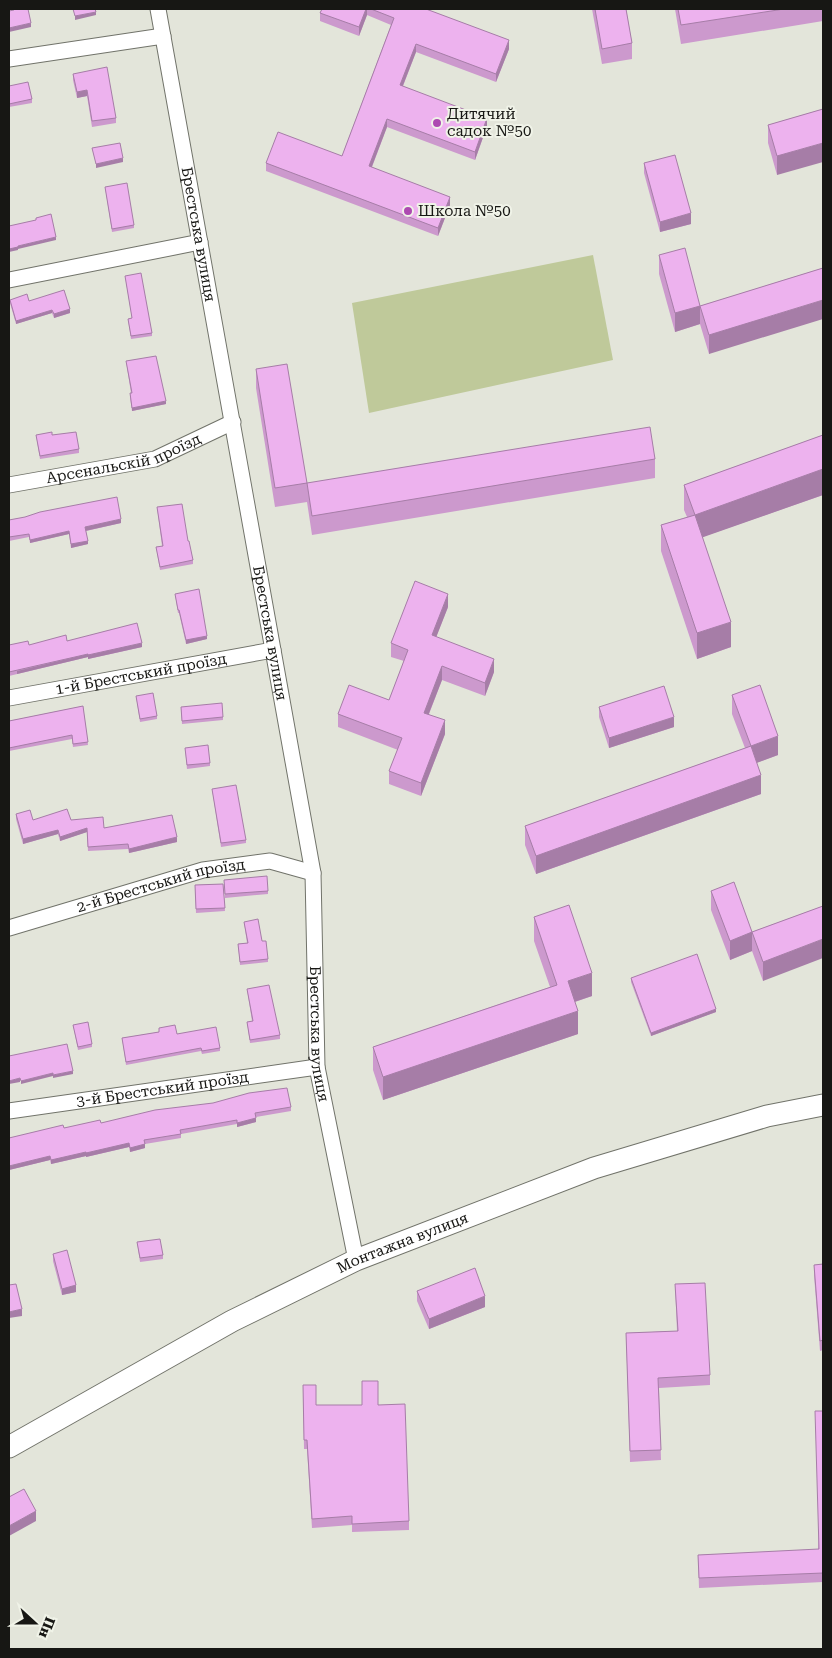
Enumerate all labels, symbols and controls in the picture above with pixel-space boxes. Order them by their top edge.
place label: Дитячий садок №50 [447,105,531,140]
marker: Дитячий садок №50 [431,117,443,129]
street label: Брестська вулиця [178,166,219,303]
place label: Школа №50 [418,202,511,220]
marker: Школа №50 [402,205,414,217]
street label: Арсєнальскій проїзд [45,429,204,487]
street label: Брестська вулиця [249,564,291,702]
street label: 1-й Брестський проїзд [54,650,228,698]
street label: 2-й Брестський проїзд [75,855,247,916]
street label: Брестська вулиця [306,966,333,1104]
street label: 3-й Брестський проїзд [75,1068,250,1110]
street label: Монтажна вулиця [334,1208,471,1277]
north arrow [10,1598,60,1648]
text: Пн [36,1615,58,1641]

